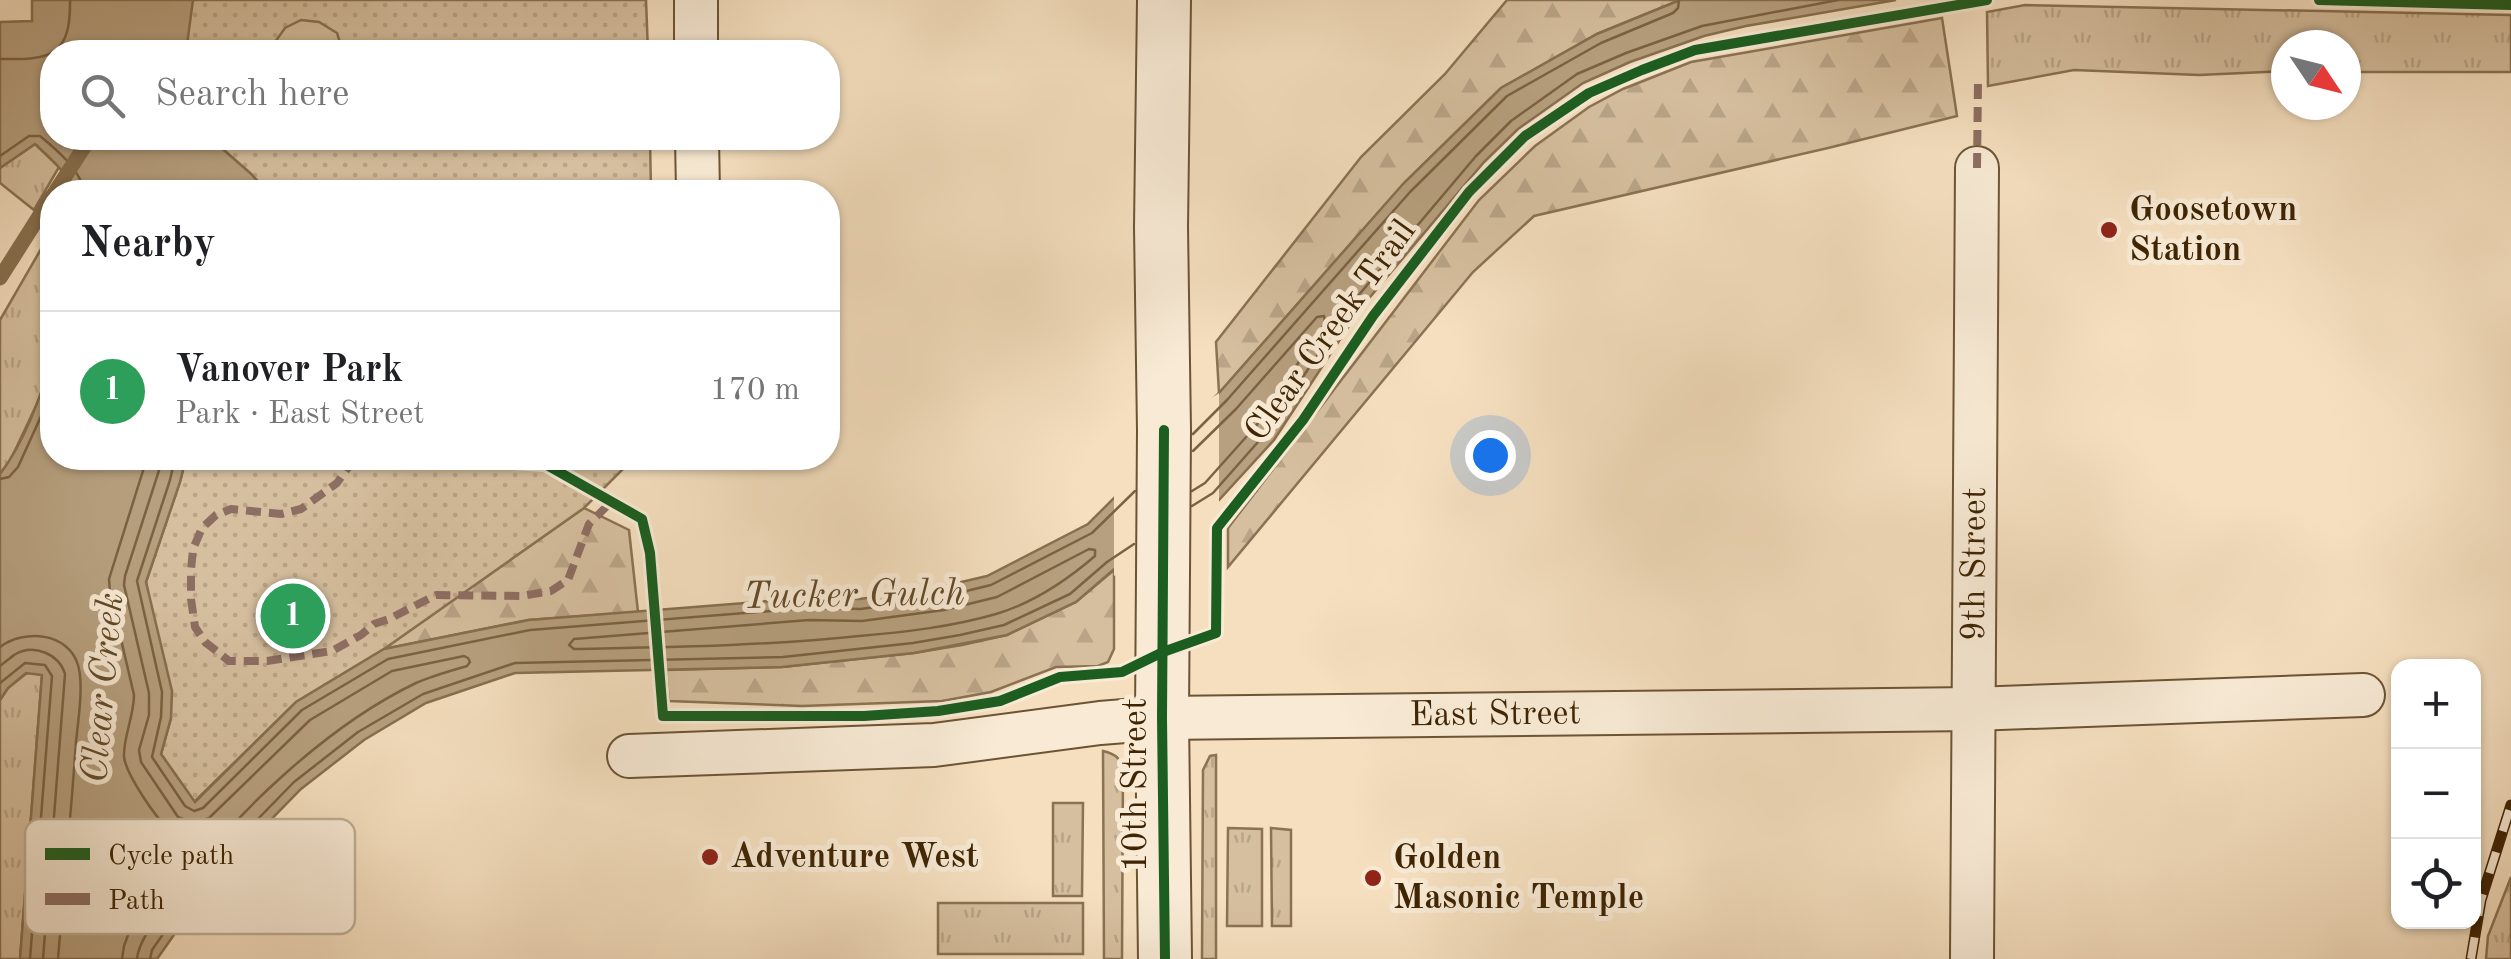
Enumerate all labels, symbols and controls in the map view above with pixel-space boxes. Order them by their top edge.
north arrow [2271,30,2361,120]
search box [40,40,840,150]
icon: search [75,68,130,123]
text: Search here [155,76,350,114]
place label: Goosetown Station [2129,193,2298,268]
street label: Clear Creek Trail [1239,214,1423,448]
marker: Goosetown Station [2098,219,2120,241]
text: Nearby [80,224,216,266]
text: Vanover Park [175,352,403,390]
text: 1 [103,375,122,407]
text: 170 m [710,375,800,407]
text: Park · East Street [175,399,425,431]
your location [1465,430,1516,481]
street label: 9th Street [1957,487,1992,641]
water label: Tucker Gulch [743,575,965,617]
pin: 1 [260,578,326,654]
water label: Clear Creek [77,591,131,785]
map controls [2391,659,2481,929]
button: + [2391,659,2481,749]
street label: East Street [1409,696,1581,733]
street label: 10th Street [1119,698,1154,872]
button: − [2391,749,2481,839]
legend [25,819,355,934]
button: locate [2391,839,2481,929]
place label: Adventure West [730,840,979,875]
place label: Golden Masonic Temple [1393,841,1644,916]
text: Cycle path [108,843,234,871]
marker: Adventure West [699,846,721,868]
marker: Golden Masonic Temple [1362,867,1384,889]
text: Path [108,888,165,916]

